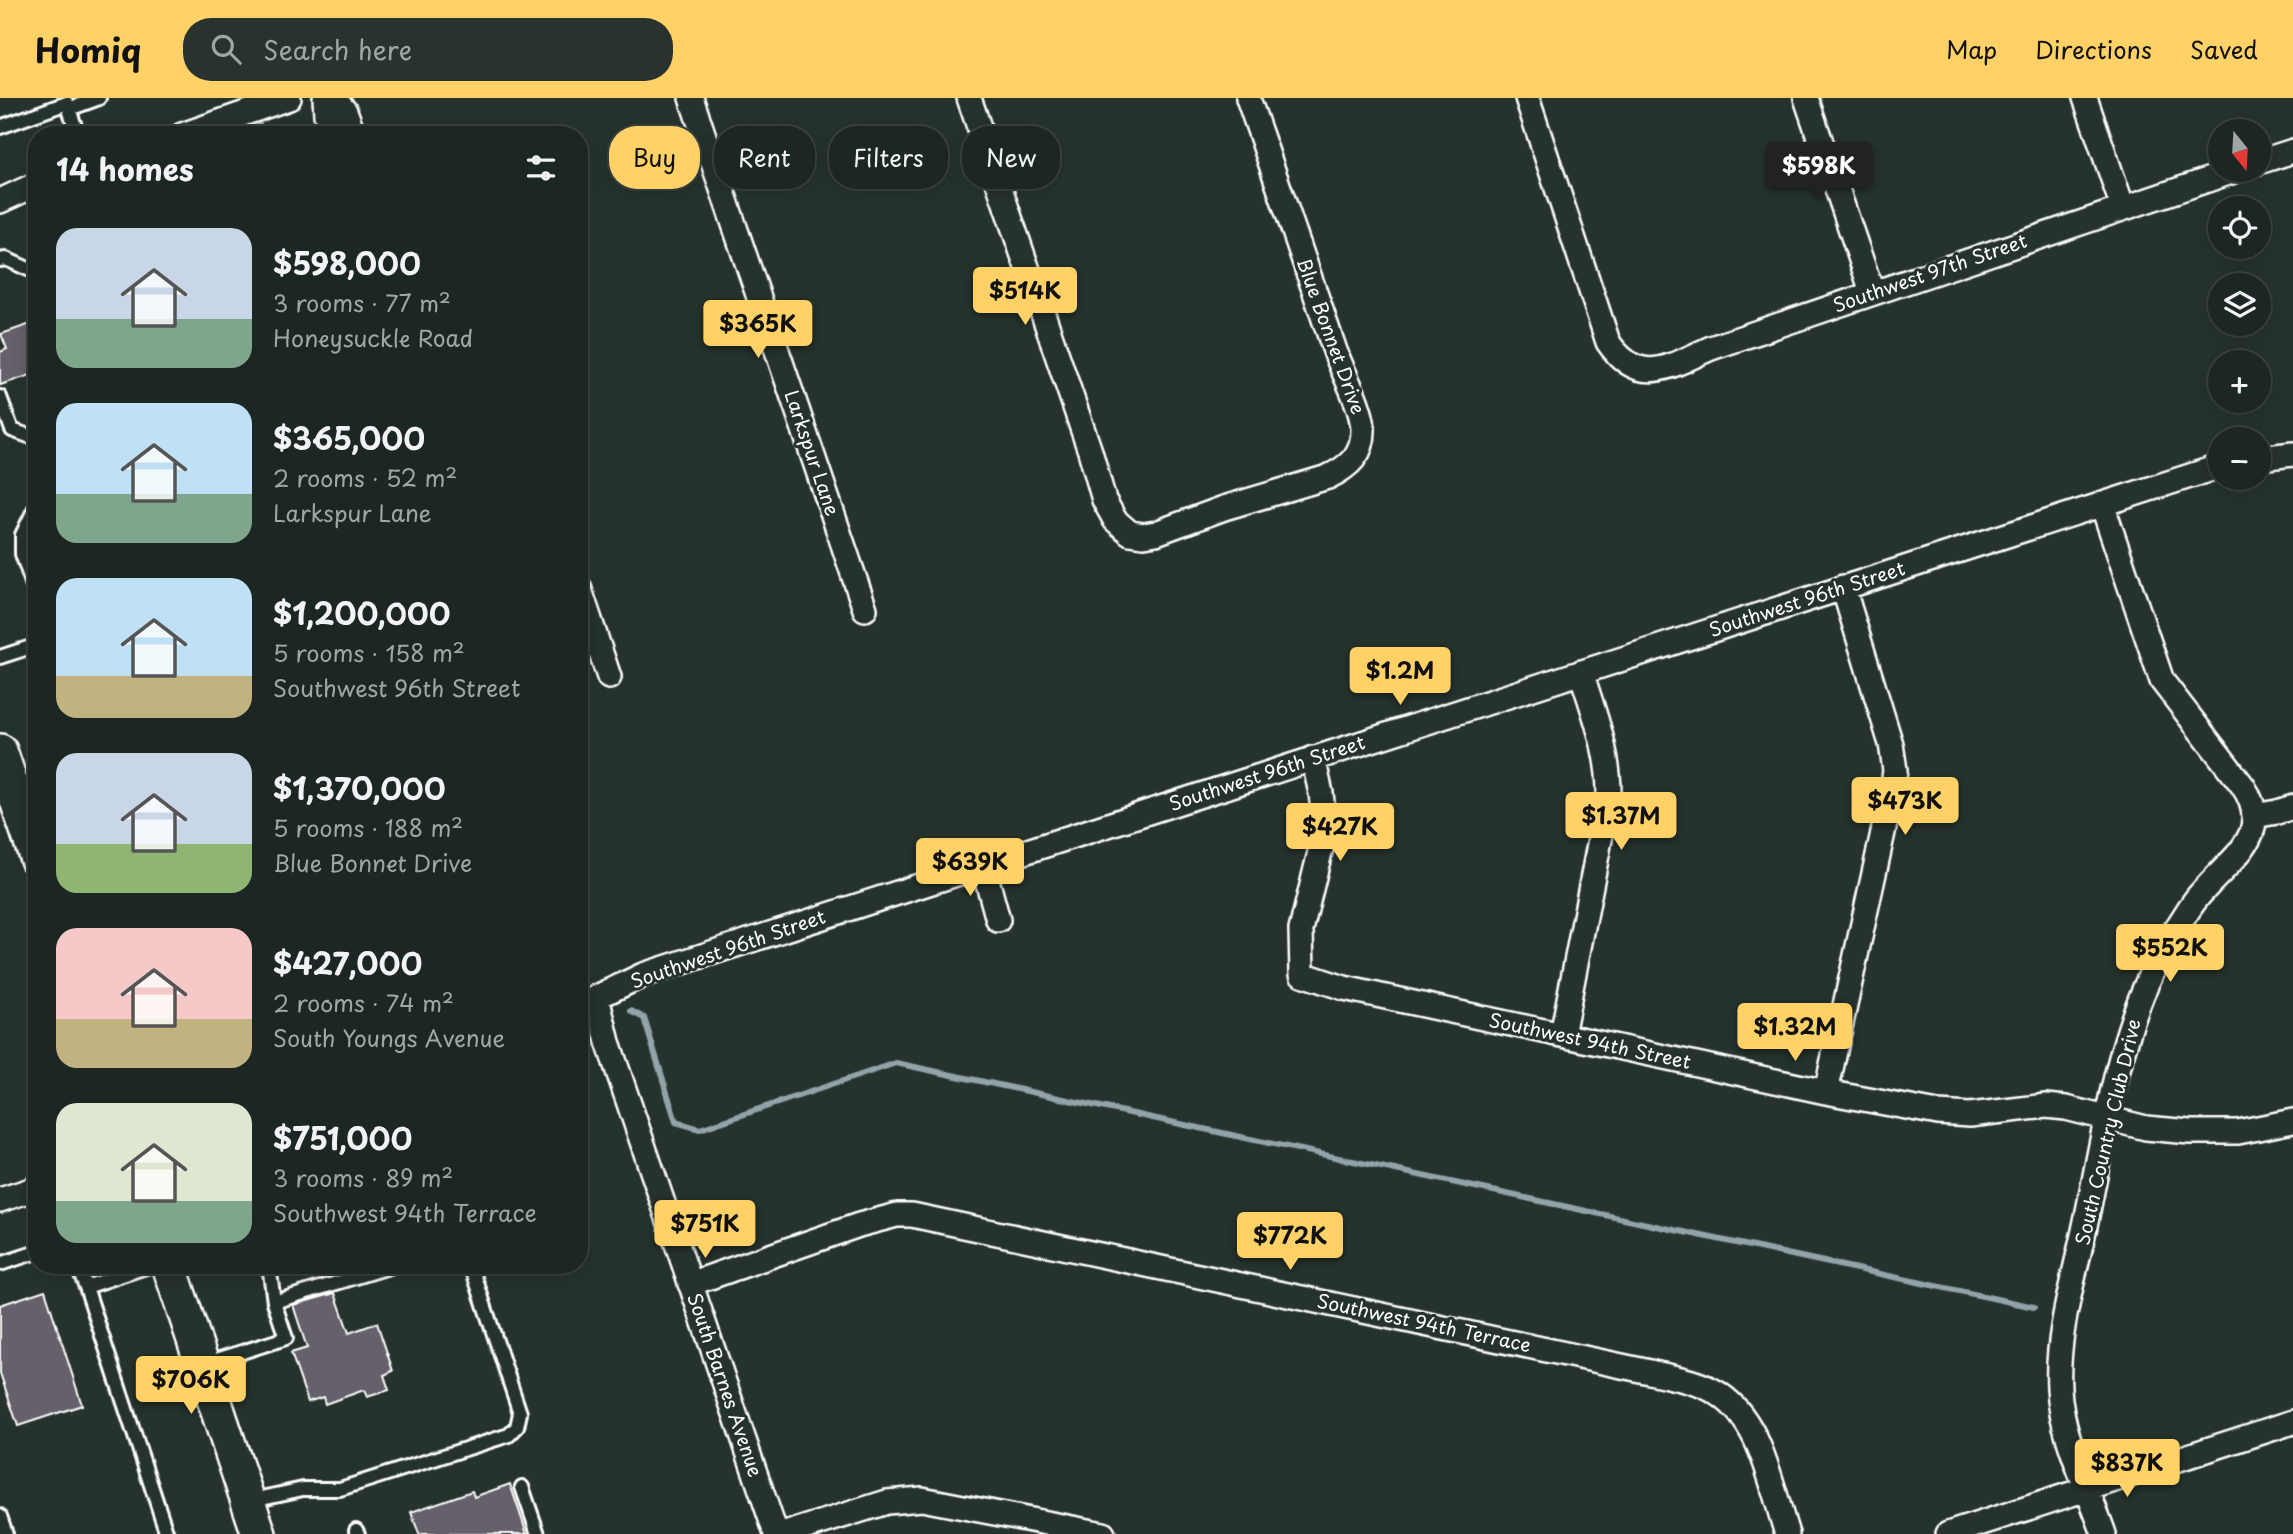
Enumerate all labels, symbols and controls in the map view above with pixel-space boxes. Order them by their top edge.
search box [183,18,673,81]
text: Homiq [35,24,141,74]
icon: search [207,30,245,68]
text: Search here [263,30,412,69]
text: Map [1946,31,1997,67]
text: Directions [2035,31,2152,67]
text: Saved [2190,31,2258,67]
north arrow [2208,119,2272,182]
map controls [2208,119,2271,490]
chip: Buy [609,126,700,189]
chip: Rent [714,126,815,189]
chip: Filters [829,126,948,189]
chip: New [962,126,1060,189]
pin: $598K [1770,142,1868,202]
text: 14 homes [56,146,194,191]
text: $598K [1782,147,1856,182]
icon: filters [522,149,560,187]
button: locate [2208,196,2271,259]
street label: Southwest 97th Street [1829,226,2031,318]
text: $598,000 [273,240,421,285]
street label: Blue Bonnet Drive [1291,254,1373,418]
icon: home [112,256,196,340]
pin: $514K [976,268,1074,327]
text: $514K [989,272,1061,307]
button: layers [2208,273,2271,336]
text: 3 rooms · 77 m² [273,285,451,320]
pin: $365K [709,300,807,360]
text: $365K [719,305,797,340]
text: Honeysuckle Road [273,320,473,355]
button: + [2208,350,2271,413]
street label: Larkspur Lane [778,386,848,519]
text: $365,000 [273,415,425,460]
button: − [2208,427,2271,490]
icon: home [112,431,196,515]
text: 2 rooms · 52 m² [273,460,457,495]
text: Larkspur Lane [273,495,432,530]
street label: Southwest 96th Street [1705,553,1908,643]
text: $1,200,000 [273,590,450,635]
icon: home [112,606,196,690]
text: 5 rooms · 158 m² [273,635,465,670]
pin: $1.2M [1351,648,1449,707]
text: $1.2M [1366,652,1434,687]
text: Southwest 96th Street [273,670,520,705]
street label: Southwest 96th Street [1165,727,1368,817]
text: $1,370,000 [273,765,446,810]
pin: $473K [1856,778,1954,837]
icon: home [112,781,196,865]
text: $473K [1868,782,1942,817]
pin: $1.37M [1564,792,1678,852]
text: $1.37M [1581,797,1661,832]
pin: $427K [1291,804,1389,863]
text: $427K [1302,808,1378,843]
text: 5 rooms · 188 m² [273,810,463,845]
pin: $639K [921,838,1019,898]
text: $639K [932,843,1008,878]
text: Blue Bonnet Drive [273,845,472,880]
street label: Southwest 96th Street [627,901,829,995]
pin: $552K [2121,924,2219,984]
text: $552K [2132,929,2208,964]
text: $427,000 [273,940,422,985]
icon: home [112,956,196,1040]
text: 2 rooms · 74 m² [273,985,454,1020]
pin: $1.32M [1738,1004,1852,1063]
street label: Southwest 94th Street [1487,1005,1694,1075]
text: $1.32M [1753,1008,1837,1043]
street label: South Country Club Drive [2067,1016,2147,1248]
text: South Youngs Avenue [273,1020,505,1055]
text: $751,000 [273,1115,412,1160]
icon: home [112,1131,196,1215]
text: 3 rooms · 89 m² [273,1160,453,1195]
text: Southwest 94th Terrace [273,1195,537,1230]
pin: $751K [656,1200,754,1260]
text: $751K [670,1205,740,1240]
pin: $772K [1241,1212,1339,1272]
text: $772K [1253,1217,1327,1252]
street label: Southwest 94th Terrace [1315,1286,1534,1358]
street label: South Barnes Avenue [681,1289,770,1480]
pin: $706K [142,1356,240,1416]
text: $706K [152,1361,230,1396]
pin: $837K [2078,1440,2176,1499]
text: $837K [2091,1444,2163,1479]

